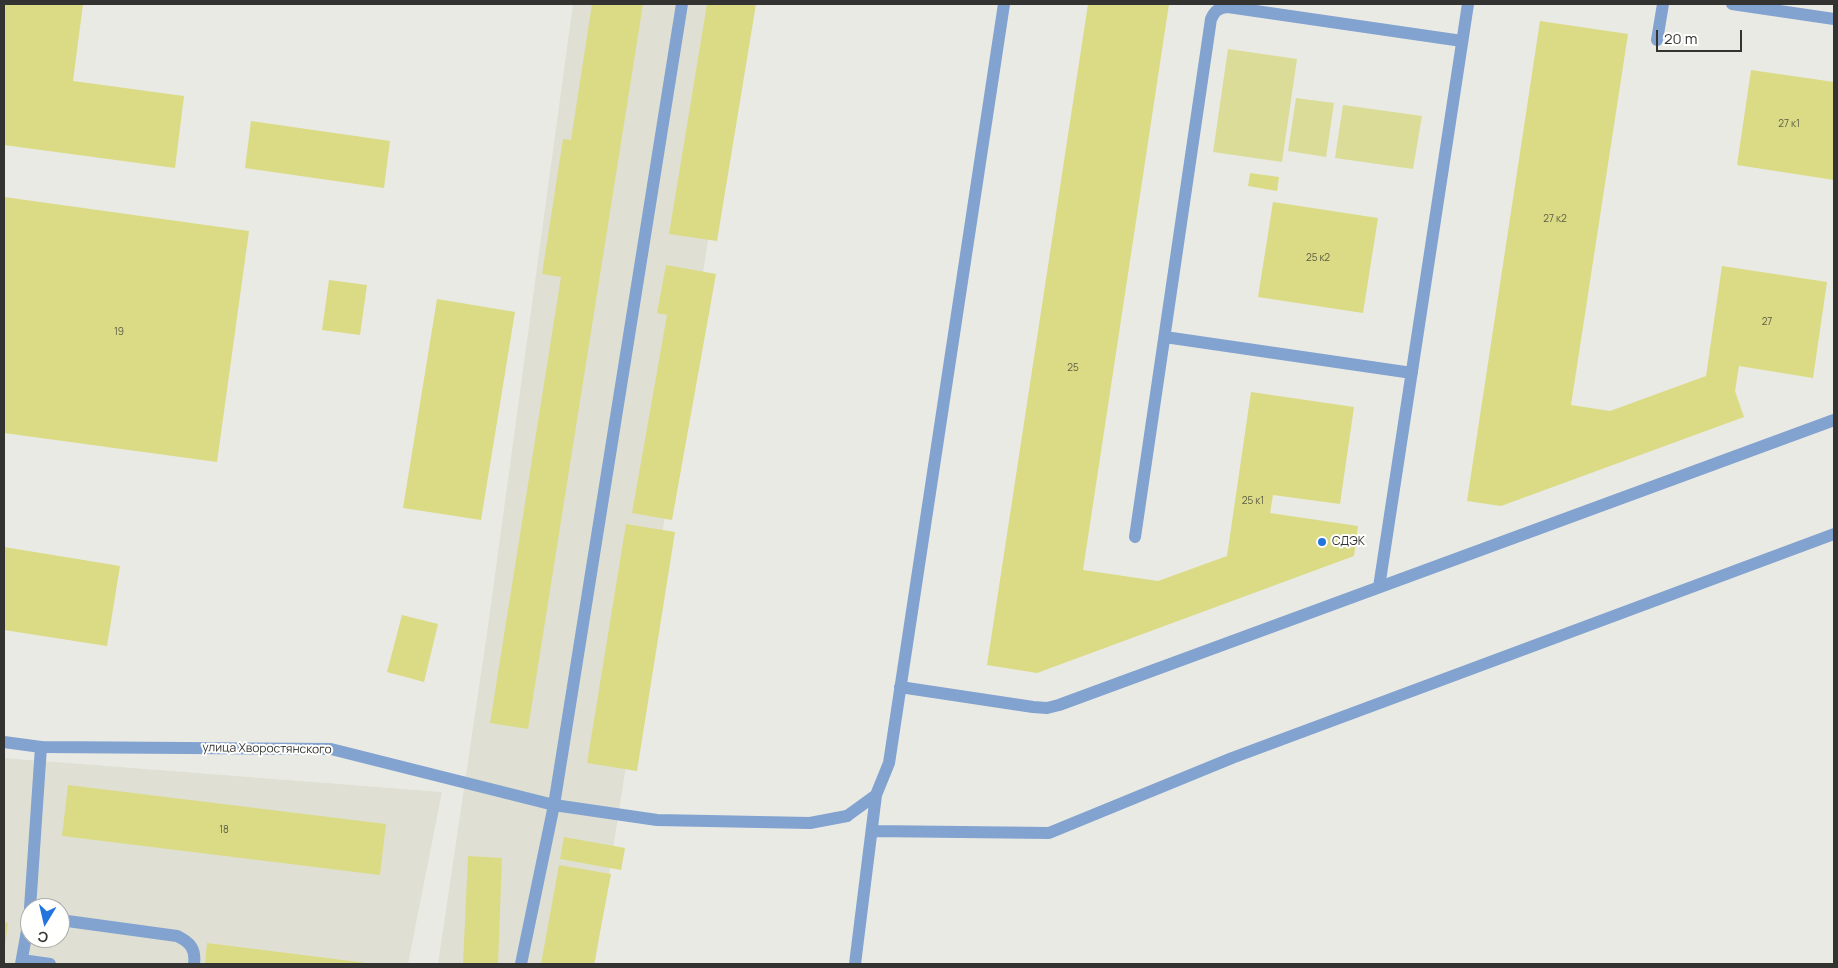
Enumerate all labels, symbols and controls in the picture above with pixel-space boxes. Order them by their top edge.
scale bar [1658,20,1744,52]
text: 20 m [1664,28,1697,49]
house number: 27 к1 [1778,118,1800,130]
house number: 27 к2 [1543,213,1567,225]
house number: 25 к2 [1306,252,1330,264]
house number: 27 [1762,316,1772,328]
house number: 19 [114,326,124,338]
house number: 25 [1067,362,1079,374]
house number: 25 к1 [1242,495,1264,507]
place label: СДЭК [1332,535,1365,549]
marker: СДЭК [1316,536,1328,548]
street label: улица Хворостянского [202,741,332,757]
house number: 18 [219,824,229,836]
north arrow [20,898,70,948]
text: С [36,927,49,948]

